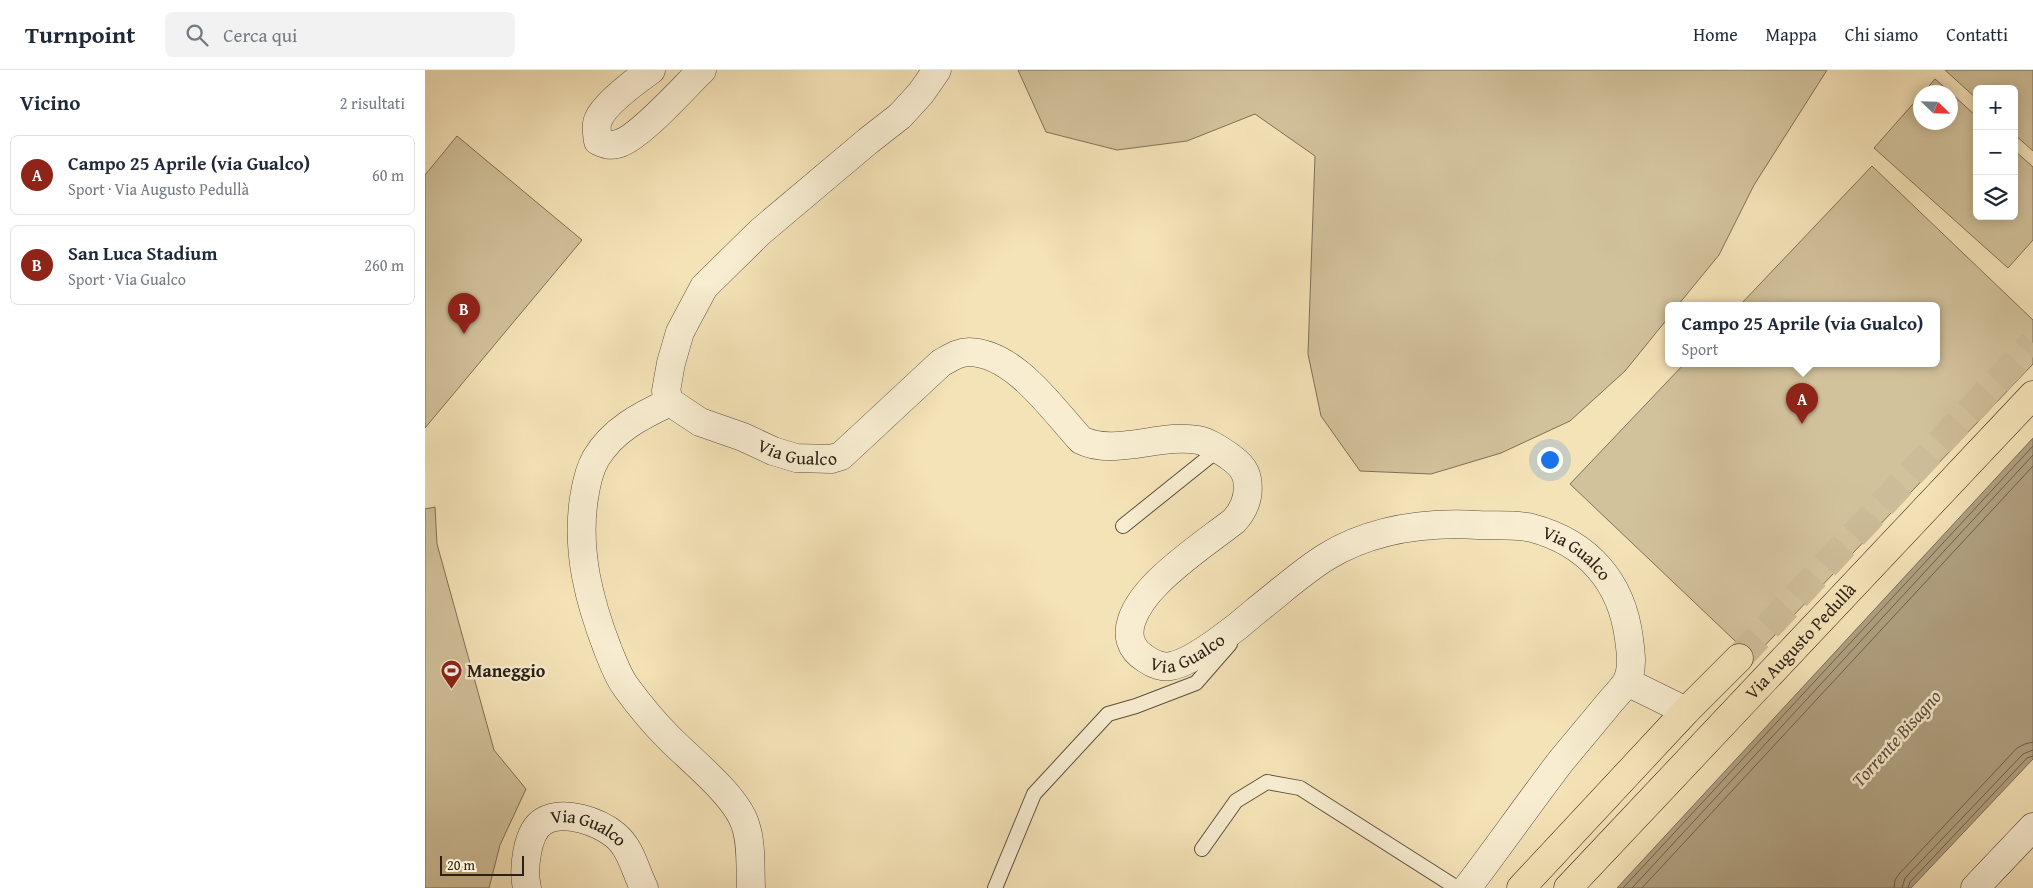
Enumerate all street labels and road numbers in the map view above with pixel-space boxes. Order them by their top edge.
street label: Via Gualco [753,432,840,472]
street label: Via Gualco [1539,518,1618,586]
street label: Via Augusto Pedullà [1738,576,1862,705]
street label: Via Gualco [1146,626,1230,680]
street label: Via Gualco [549,802,634,852]

